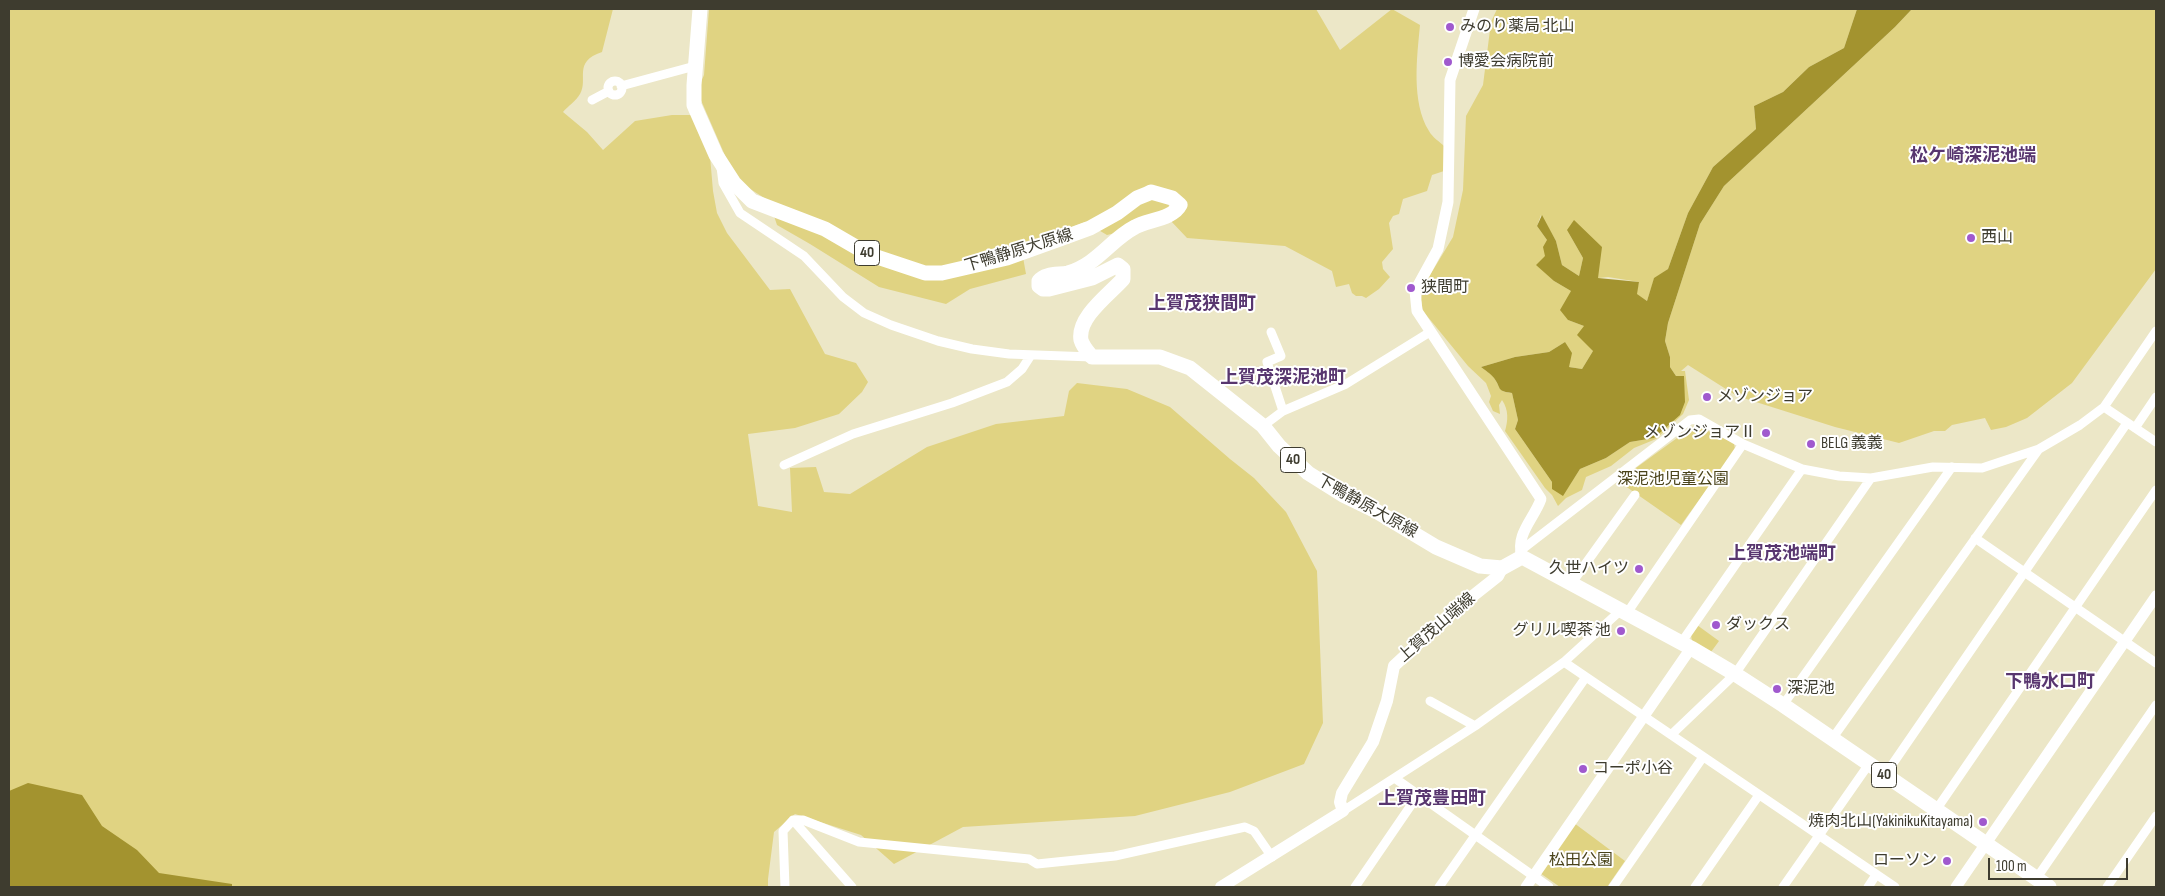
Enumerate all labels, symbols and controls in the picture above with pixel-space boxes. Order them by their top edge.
place label: みのり薬局 北山 [1460,17,1575,37]
marker: みのり薬局 北山 [1444,21,1456,33]
place label: 博愛会病院前 [1458,52,1554,72]
marker: 博愛会病院前 [1442,56,1454,68]
district label: 松ケ崎深泥池端 [1910,145,2036,167]
street label: 下鴨静原大原線 [963,225,1075,277]
place label: 西山 [1981,228,2013,248]
marker: 西山 [1965,232,1977,244]
road number: 40 [854,240,880,266]
place label: 狭間町 [1421,278,1469,298]
marker: 狭間町 [1405,282,1417,294]
district label: 上賀茂狭間町 [1148,293,1256,315]
district label: 上賀茂深泥池町 [1220,367,1346,389]
place label: メゾンジョア [1717,387,1813,407]
marker: メゾンジョア [1701,391,1713,403]
place label: メゾンジョアⅡ [1644,423,1756,443]
marker: メゾンジョアⅡ [1760,427,1772,439]
place label: BELG 義義 [1821,434,1883,454]
marker: BELG 義義 [1805,438,1817,450]
road number: 40 [1280,448,1306,472]
park label: 深泥池児童公園 [1617,470,1729,490]
street label: 下鴨静原大原線 [1313,471,1421,543]
district label: 上賀茂池端町 [1728,543,1836,565]
place label: 久世ハイツ [1549,559,1629,579]
marker: 久世ハイツ [1633,563,1645,575]
street label: 上賀茂山端線 [1394,589,1480,667]
place label: ダックス [1726,615,1790,635]
marker: ダックス [1710,619,1722,631]
place label: グリル喫茶 池 [1512,621,1611,641]
marker: グリル喫茶 池 [1615,625,1627,637]
district label: 下鴨水口町 [2005,671,2095,693]
place label: 深泥池 [1787,679,1835,699]
marker: 深泥池 [1771,683,1783,695]
place label: コーポ小谷 [1593,759,1673,779]
road number: 40 [1872,762,1896,788]
marker: コーポ小谷 [1577,763,1589,775]
district label: 上賀茂豊田町 [1378,788,1486,810]
place label: 焼肉北山(YakinikuKitayama) [1808,812,1973,832]
marker: 焼肉北山(YakinikuKitayama) [1977,816,1989,828]
scale bar [1990,848,2130,880]
park label: 松田公園 [1549,851,1613,871]
place label: ローソン [1873,851,1937,871]
marker: ローソン [1941,855,1953,867]
text: 100 m [1996,857,2027,876]

